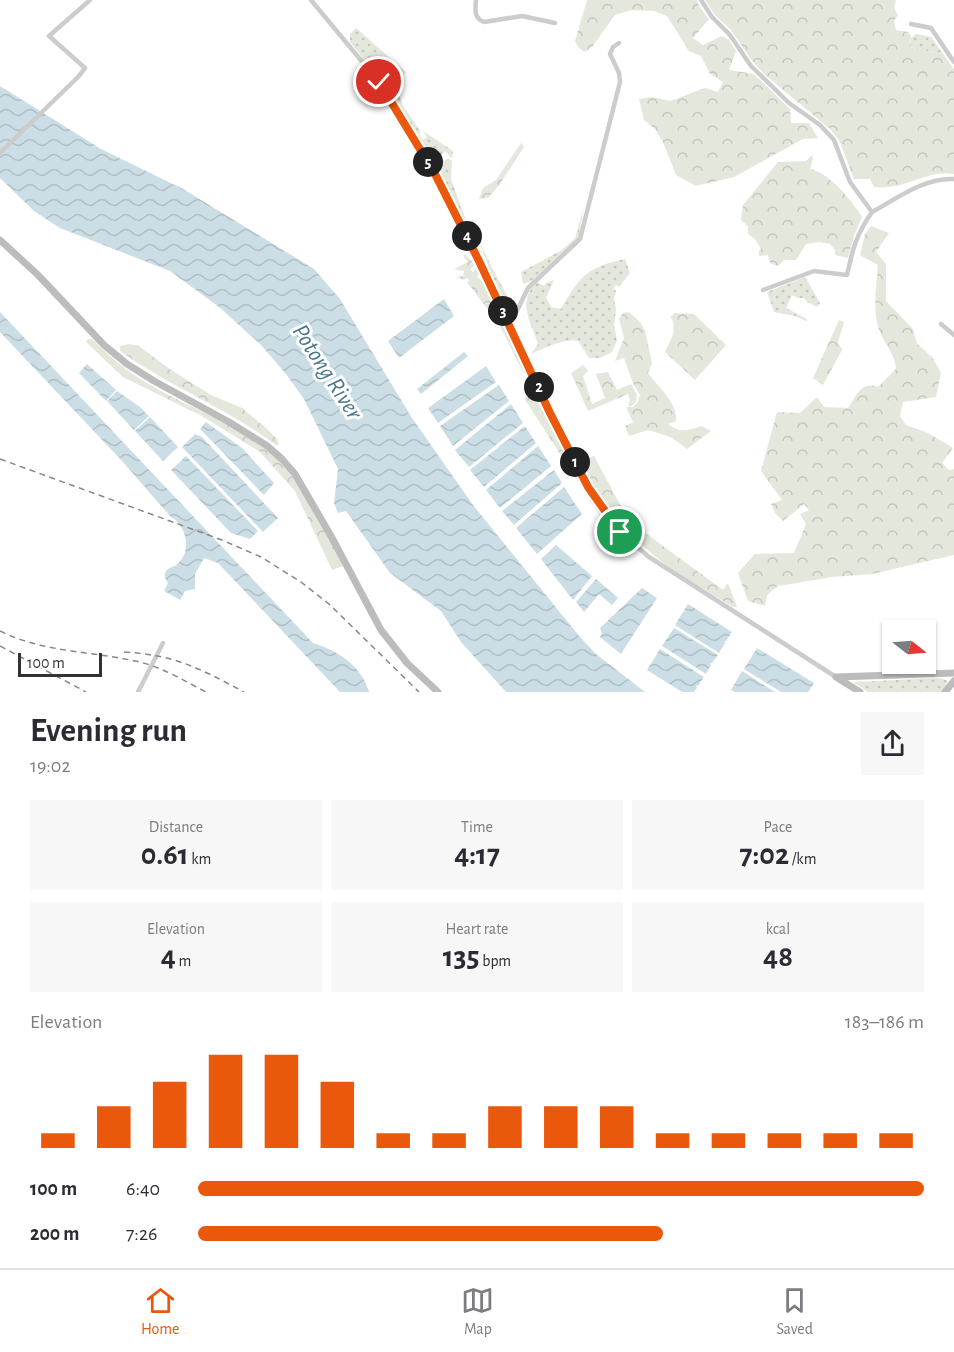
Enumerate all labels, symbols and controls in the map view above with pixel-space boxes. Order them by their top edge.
pin [353,56,404,107]
icon: check [362,65,395,98]
pin: 5 [413,147,443,177]
text: 5 [425,154,431,170]
pin: 4 [452,221,482,251]
text: 4 [463,228,471,244]
pin: 3 [488,296,518,326]
text: 3 [500,303,506,319]
water label: Potong River [288,320,367,425]
pin: 2 [524,372,554,402]
text: 2 [535,379,543,395]
pin: 1 [560,447,590,477]
text: 1 [572,454,578,470]
pin [594,506,645,557]
icon: arrive [603,515,636,548]
north arrow [882,620,936,674]
map controls [882,620,936,674]
scale bar [18,650,102,678]
text: 100 m [27,655,65,671]
button: share [861,712,924,775]
text: Evening run [30,715,187,748]
text: 19:02 [30,756,71,776]
text: Distance [149,819,203,835]
text: Time [461,819,493,835]
text: Pace [764,819,792,835]
text: 0.61 [141,840,189,870]
text: 4:17 [454,840,500,870]
text: 7:02 [740,840,789,870]
text: km [189,851,211,867]
text: /km [789,851,816,867]
text: Elevation [147,921,205,937]
text: Heart rate [446,921,508,937]
text: kcal [766,921,790,937]
text: 4 [161,942,176,972]
text: 135 [443,942,480,972]
text: 48 [763,942,793,972]
text: m [176,953,191,969]
text: bpm [480,953,511,969]
text: Elevation [30,1012,102,1032]
text: 183–186 m [845,1012,924,1032]
text: 100 m [30,1179,77,1199]
text: 6:40 [126,1179,160,1199]
text: 200 m [30,1224,79,1244]
text: 7:26 [126,1224,157,1244]
tab: Home [141,1284,179,1339]
tab: Map [461,1284,494,1339]
tab: Saved [776,1284,813,1339]

